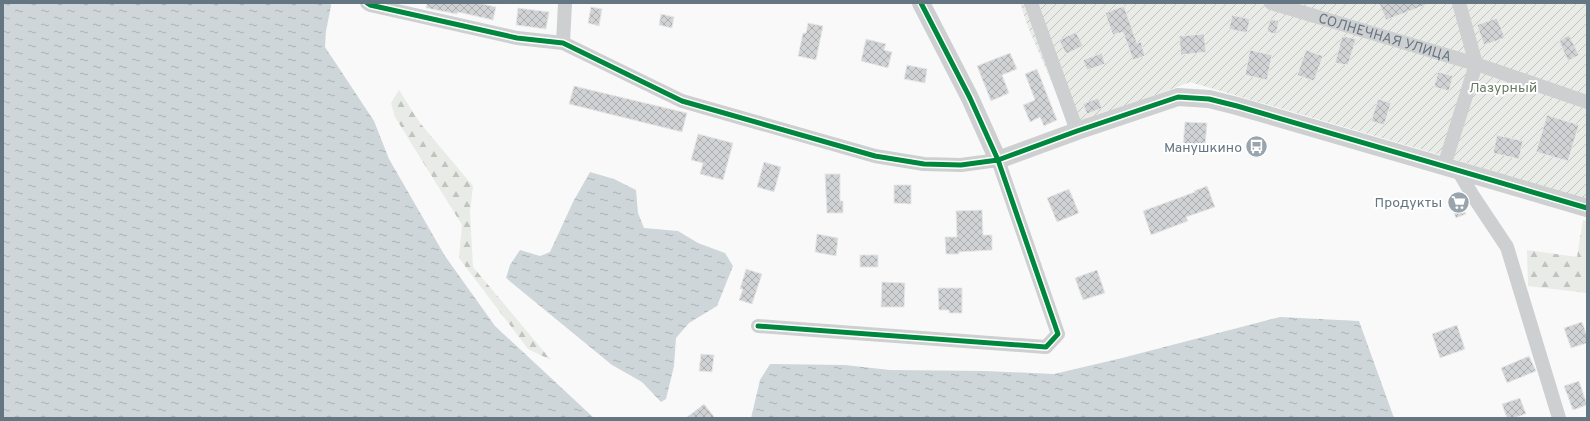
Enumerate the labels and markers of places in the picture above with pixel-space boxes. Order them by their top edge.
bus stop icon: Манушкино [1244,134,1270,160]
place label: Манушкино [1164,140,1242,157]
supermarket icon: Продукты [1445,189,1471,215]
place label: Продукты [1375,195,1442,212]

